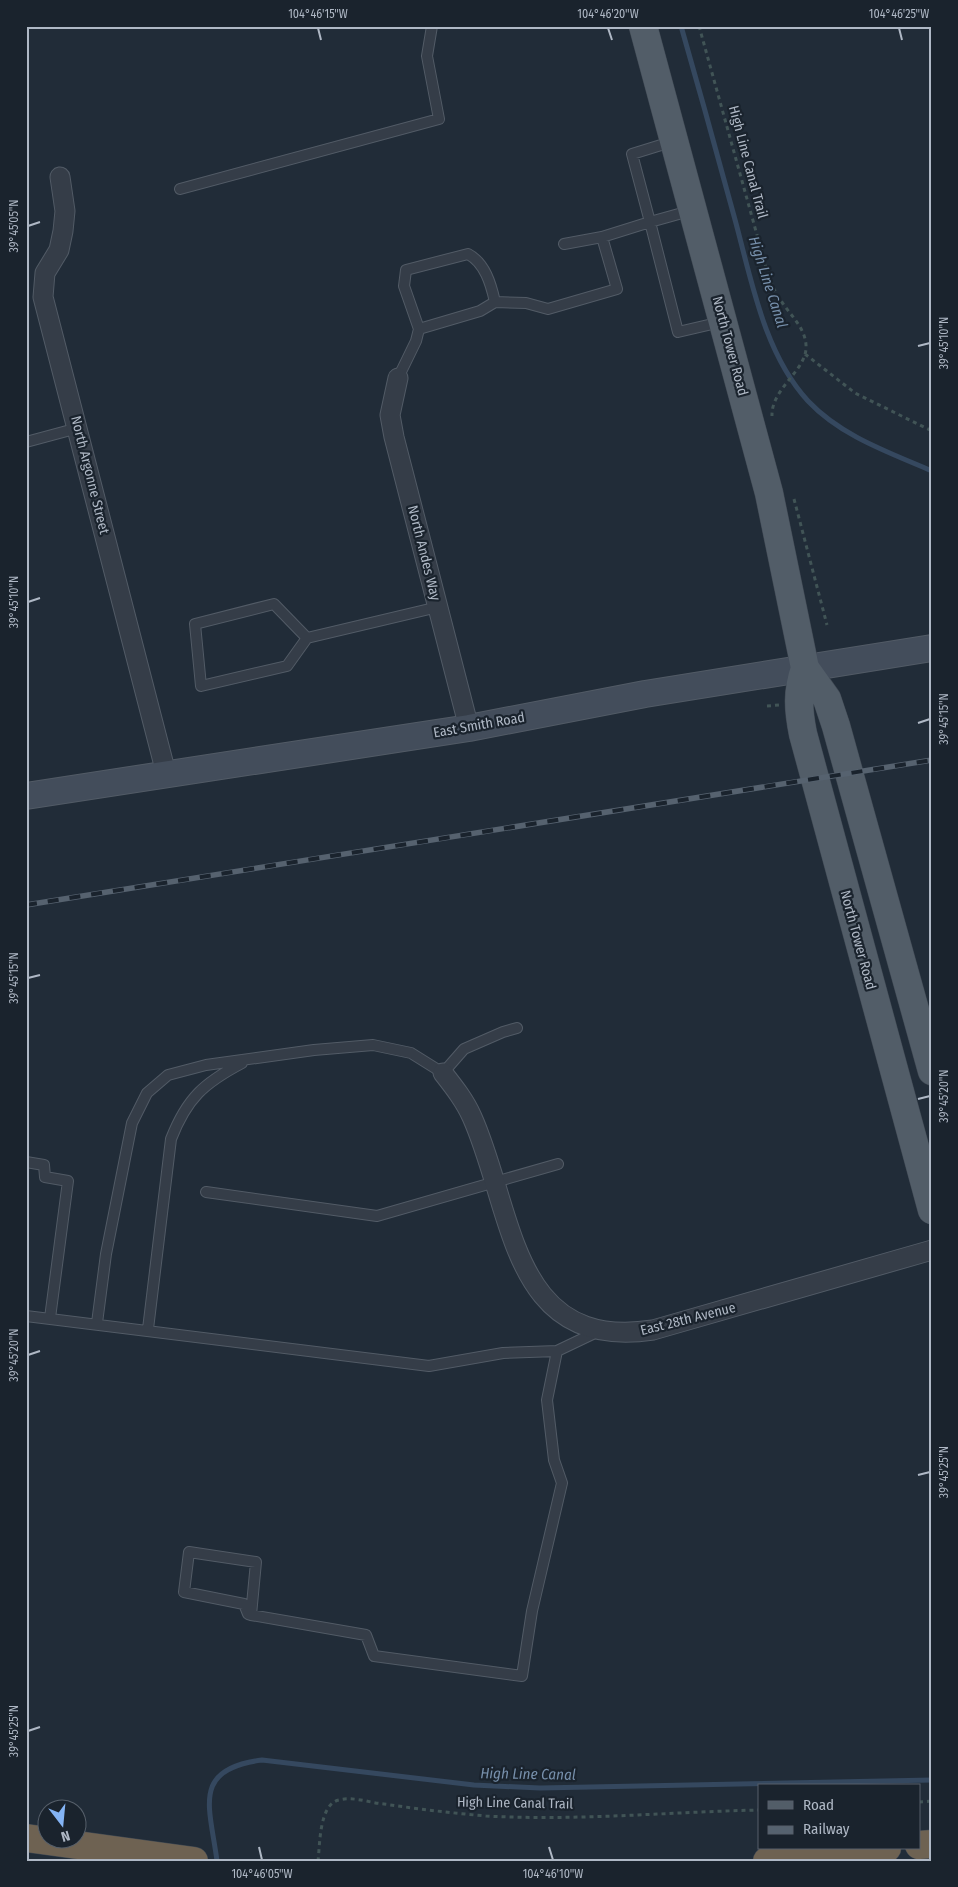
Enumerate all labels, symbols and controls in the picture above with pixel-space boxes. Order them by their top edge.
text: 104°46'15"W [288,7,348,21]
text: 104°46'20"W [577,7,639,21]
text: 104°46'25"W [869,7,929,21]
street label: High Line Canal Trail [725,104,771,221]
text: 39°45'05"N [7,199,21,253]
water label: High Line Canal [745,234,791,330]
street label: North Tower Road [709,294,751,398]
text: 39°45'10"N [937,317,951,369]
street label: North Argonne Street [67,414,113,536]
street label: North Andes Way [404,504,444,603]
text: 39°45'10"N [7,576,21,628]
text: 39°45'15"N [937,693,951,745]
street label: East Smith Road [432,709,526,741]
street label: North Tower Road [837,888,879,992]
text: 39°45'15"N [7,952,21,1004]
text: 39°45'20"N [937,1069,951,1123]
street label: East 28th Avenue [639,1299,737,1339]
text: 39°45'20"N [7,1328,21,1382]
text: 39°45'25"N [937,1446,951,1498]
text: 39°45'25"N [7,1705,21,1757]
water label: High Line Canal [480,1764,576,1784]
legend [758,1784,920,1850]
street label: High Line Canal Trail [457,1793,573,1813]
text: Road [803,1796,834,1814]
north arrow [38,1800,88,1850]
text: Railway [803,1820,850,1838]
text: N [59,1827,72,1845]
text: 104°46'05"W [231,1867,293,1881]
text: 104°46'10"W [523,1867,583,1881]

